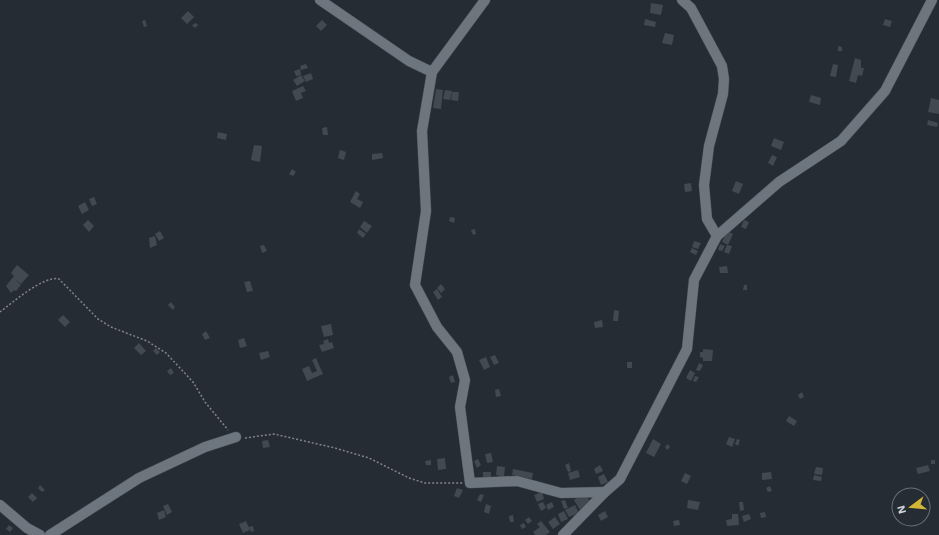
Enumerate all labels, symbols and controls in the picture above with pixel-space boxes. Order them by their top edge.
north arrow [891,487,931,527]
text: N [894,504,909,515]

